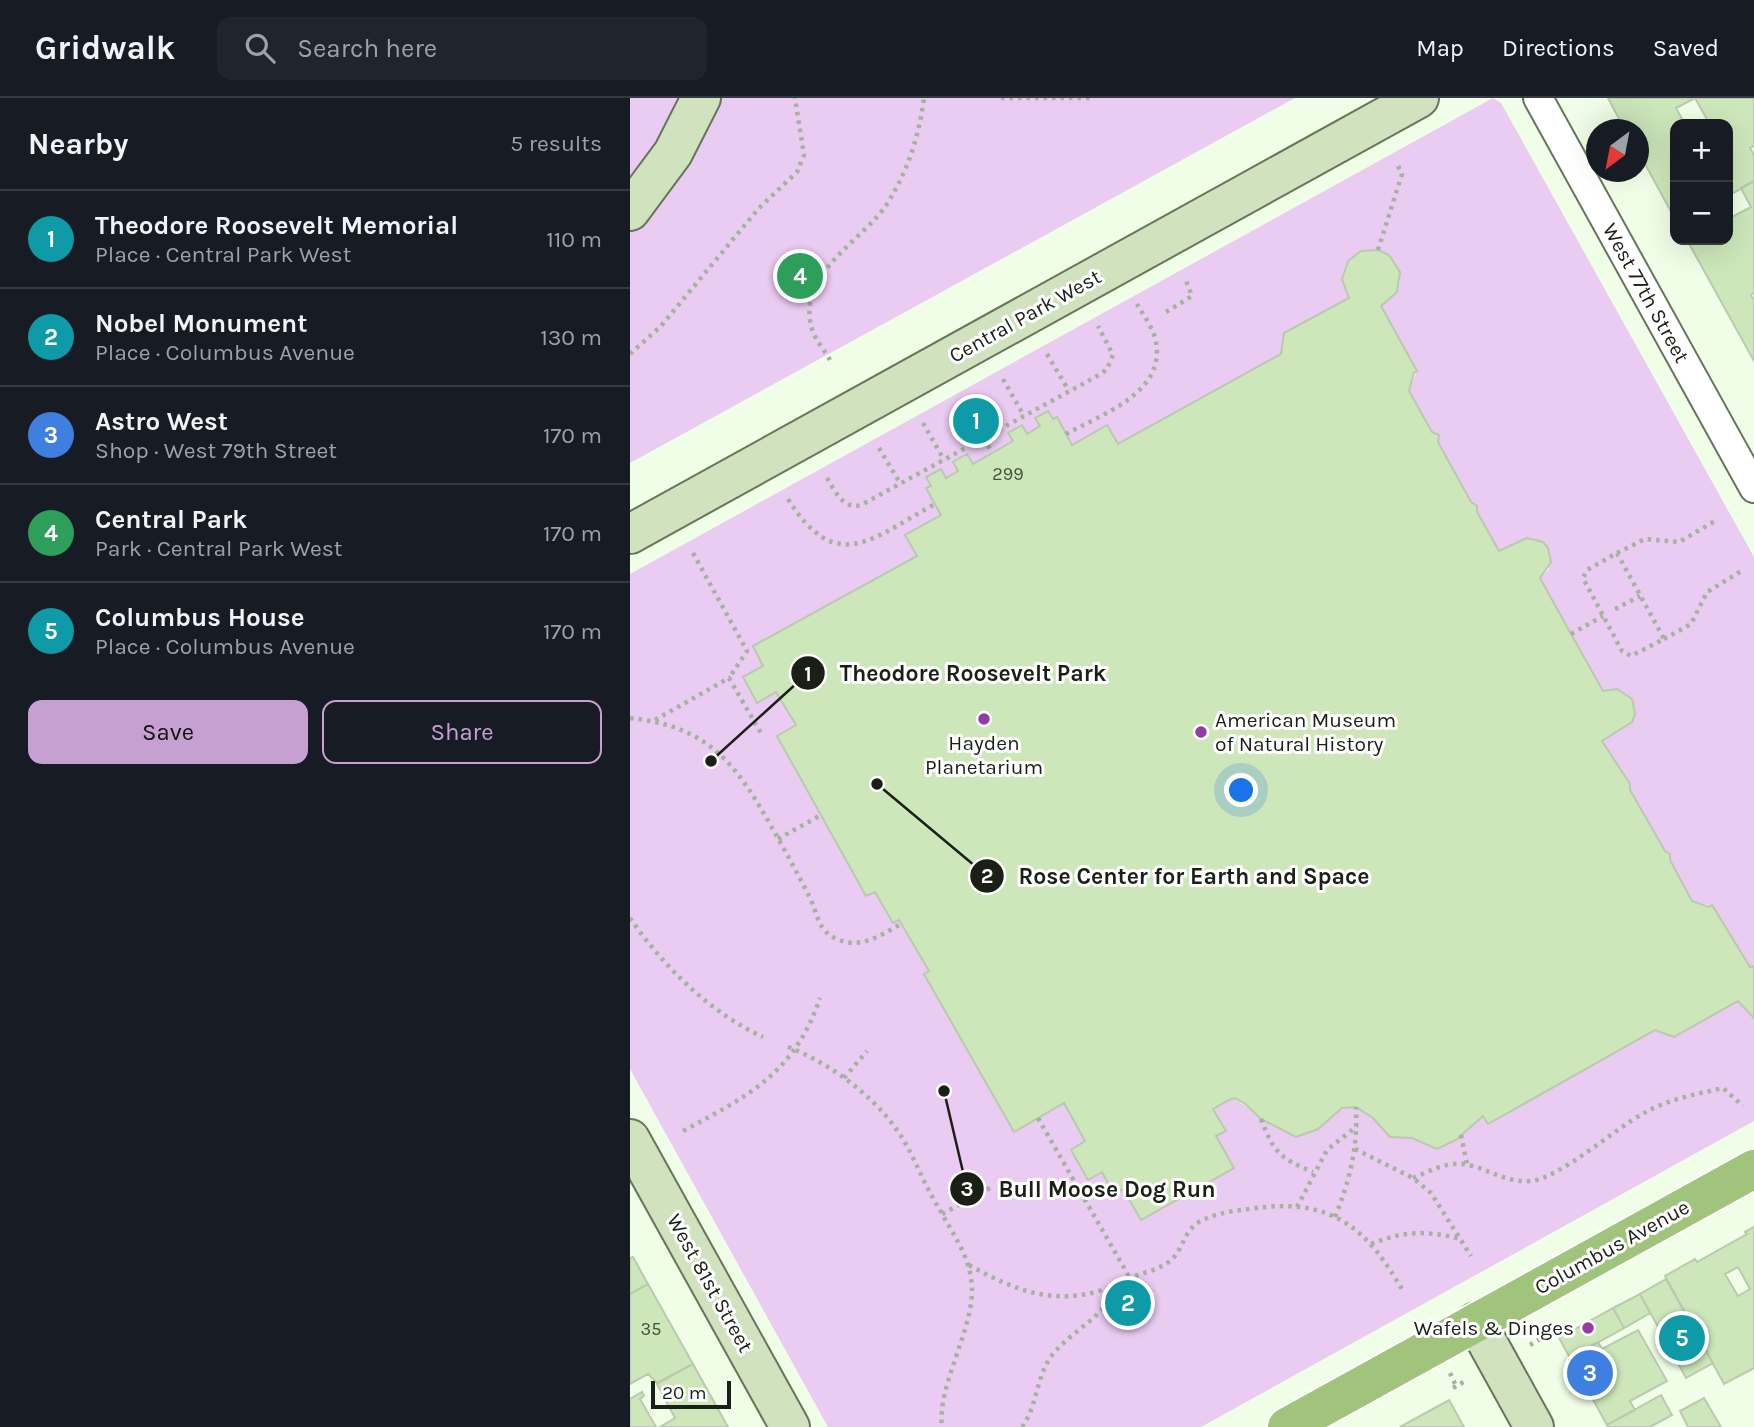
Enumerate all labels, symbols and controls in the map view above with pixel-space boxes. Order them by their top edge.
search box [217,17,707,80]
text: Gridwalk [35,29,175,67]
icon: search [241,29,279,67]
text: Search here [297,33,437,64]
text: Map [1416,34,1464,62]
text: Directions [1502,34,1615,62]
text: Saved [1653,34,1719,62]
north arrow [1586,119,1649,182]
map controls [1670,119,1733,245]
button: + [1670,119,1733,182]
text: Nearby [28,126,128,162]
text: 5 results [510,130,602,157]
button: − [1670,182,1733,245]
text: Theodore Roosevelt Memorial [95,210,458,241]
street label: West 77th Street [1598,219,1694,367]
text: 1 [47,226,55,253]
text: 110 m [546,226,602,253]
text: Place · Central Park West [95,241,351,268]
pin: 4 [777,250,823,302]
street label: Central Park West [945,264,1105,368]
text: Nobel Monument [95,308,307,339]
text: 2 [44,324,58,351]
text: 130 m [540,324,602,351]
text: Place · Columbus Avenue [95,339,355,366]
pin: 1 [953,395,999,447]
text: Astro West [95,406,228,437]
text: 3 [44,422,58,449]
text: 170 m [543,422,602,449]
text: Shop · West 79th Street [95,437,337,464]
house number: 299 [992,463,1024,485]
text: Central Park [95,504,248,535]
text: 4 [44,520,58,547]
text: 170 m [543,520,602,547]
text: Park · Central Park West [95,535,343,562]
text: Columbus House [95,602,305,633]
text: 5 [44,618,58,645]
text: 170 m [543,618,602,645]
text: Place · Columbus Avenue [95,633,355,660]
callout: Theodore Roosevelt Park [791,651,1120,695]
text: Theodore Roosevelt Park [840,660,1107,687]
text: 1 [804,662,812,686]
button: Save [28,700,308,764]
button: Share [322,700,602,764]
place label: American Museum of Natural History [1215,708,1396,756]
marker: Hayden Planetarium [976,711,992,727]
marker: American Museum of Natural History [1193,724,1209,740]
place label: Hayden Planetarium [925,731,1043,779]
your location [1224,773,1258,807]
callout: Rose Center for Earth and Space [969,854,1383,898]
text: Rose Center for Earth and Space [1019,863,1369,890]
text: 2 [981,864,993,888]
callout: Bull Moose Dog Run [949,1167,1229,1211]
text: Bull Moose Dog Run [998,1176,1216,1203]
text: 3 [960,1177,974,1201]
street label: Columbus Avenue [1531,1195,1693,1299]
street label: West 81st Street [662,1210,758,1356]
pin: 2 [1105,1277,1151,1329]
pin: 5 [1659,1312,1705,1364]
place label: Wafels & Dinges [1414,1316,1574,1340]
house number: 35 [641,1318,661,1340]
marker: Wafels & Dinges [1580,1320,1596,1336]
pin: 3 [1567,1347,1613,1399]
scale bar [651,1378,732,1410]
text: 20 m [662,1382,707,1404]

